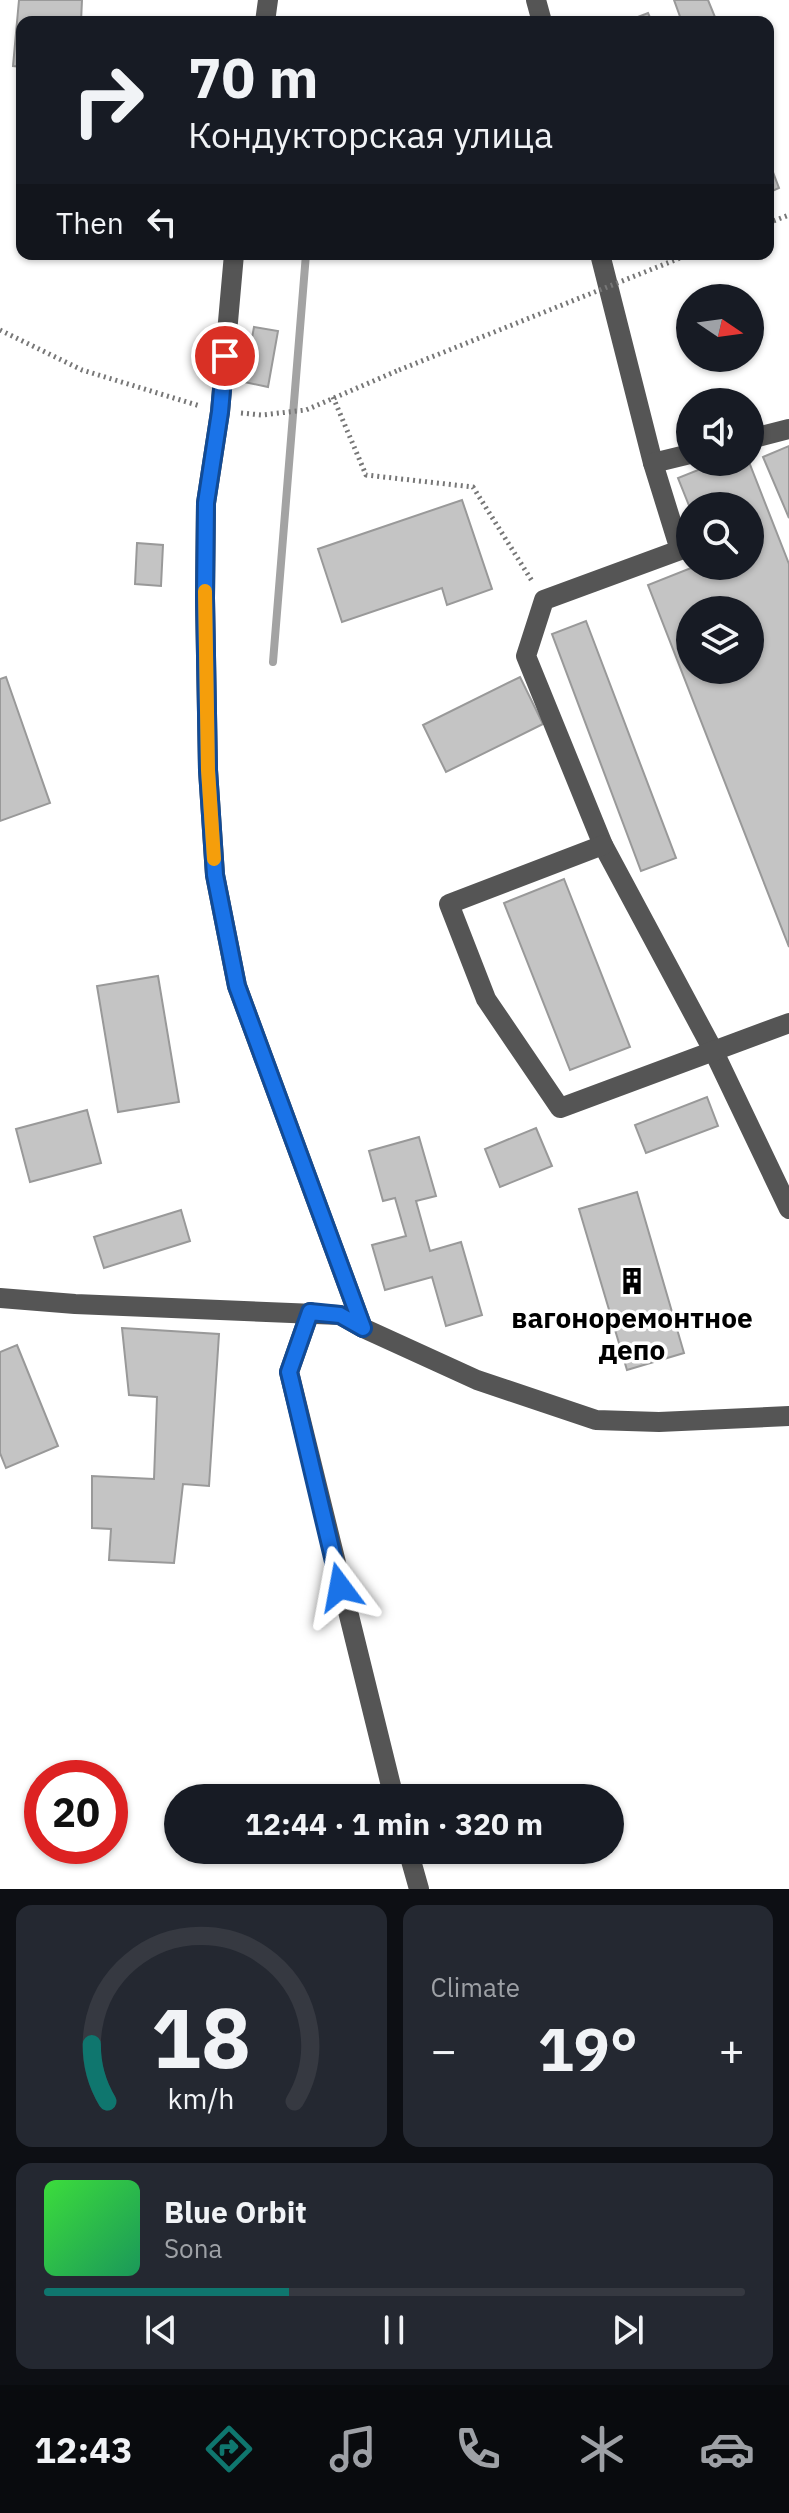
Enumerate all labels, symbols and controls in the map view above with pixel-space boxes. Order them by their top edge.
text: 70 m [188,41,318,113]
icon: right [56,48,160,152]
text: Кондукторская улица [188,111,553,158]
icon: left [140,200,184,244]
text: Then [56,203,124,242]
north arrow [676,284,764,372]
map controls [676,284,764,684]
pin [191,322,259,390]
icon: arrive [203,334,247,378]
button: sound [676,388,764,476]
button: search [676,492,764,580]
button: layers [676,596,764,684]
building icon: вагоноремонтное депо [617,1266,647,1296]
place label: вагоноремонтное депо [511,1299,753,1368]
position arrow [298,1545,382,1629]
speed limit sign: 20 [24,1760,128,1864]
text: 12:44 · 1 min · 320 m [245,1804,543,1843]
text: Climate [431,1970,520,2004]
text: 18 [151,1983,251,2091]
text: 19° [538,2009,638,2088]
text: − [431,2021,457,2078]
text: + [719,2021,745,2078]
text: km/h [168,2080,235,2117]
text: Blue Orbit [164,2192,307,2231]
text: Sona [164,2231,222,2265]
icon: previous [139,2308,183,2352]
icon: pause [372,2308,416,2352]
icon: next [606,2308,650,2352]
icon: directions [201,2421,257,2477]
icon: music [325,2421,381,2477]
icon: phone [450,2421,506,2477]
icon: climate [574,2421,630,2477]
icon: car [699,2421,755,2477]
text: 12:43 [34,2426,133,2473]

